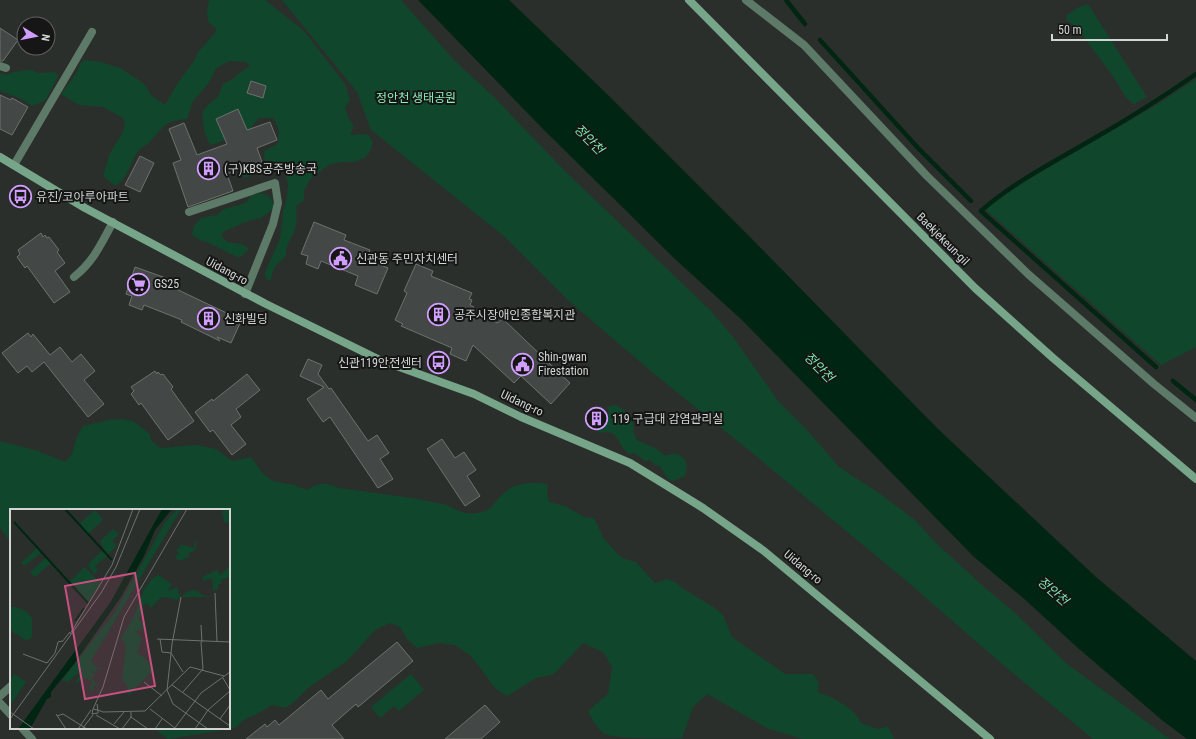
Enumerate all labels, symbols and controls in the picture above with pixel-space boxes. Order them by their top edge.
north arrow [16,16,56,56]
scale bar [1052,16,1167,42]
text: 50 m [1058,23,1082,37]
text: N [38,33,52,42]
park label: 정안천 생태공원 [376,91,456,105]
water label: 정안천 [571,121,608,158]
building icon: (구)KBS공주방송국 [196,156,222,182]
place label: (구)KBS공주방송국 [224,162,317,176]
bus stop icon: 유진/코아루아파트 [7,184,33,210]
place label: 유진/코아루아파트 [36,190,129,204]
street label: Baekjekeun-gil [914,210,972,268]
public building icon: 신관동 주민자치센터 [327,246,353,272]
place label: 신관동 주민자치센터 [356,252,458,266]
street label: Uidang-ro [204,254,250,288]
supermarket icon: GS25 [126,271,152,297]
place label: GS25 [154,277,179,291]
building icon: 공주시장애인종합복지관 [425,302,451,328]
building icon: 신화빌딩 [196,306,222,332]
place label: 공주시장애인종합복지관 [454,308,575,322]
place label: 신화빌딩 [224,312,268,326]
water label: 정안천 [801,349,838,386]
bus stop icon: 신관119안전센터 [425,350,451,376]
place label: Shin-gwan Firestation [538,350,589,378]
public building icon: Shin-gwan Firestation [509,351,535,377]
place label: 신관119안전센터 [338,356,422,370]
street label: Uidang-ro [498,387,546,419]
building icon: 119 구급대 감염관리실 [583,406,609,432]
place label: 119 구급대 감염관리실 [612,412,724,426]
inset map [10,509,230,729]
street label: Uidang-ro [781,547,825,587]
water label: 정안천 [1035,574,1072,609]

